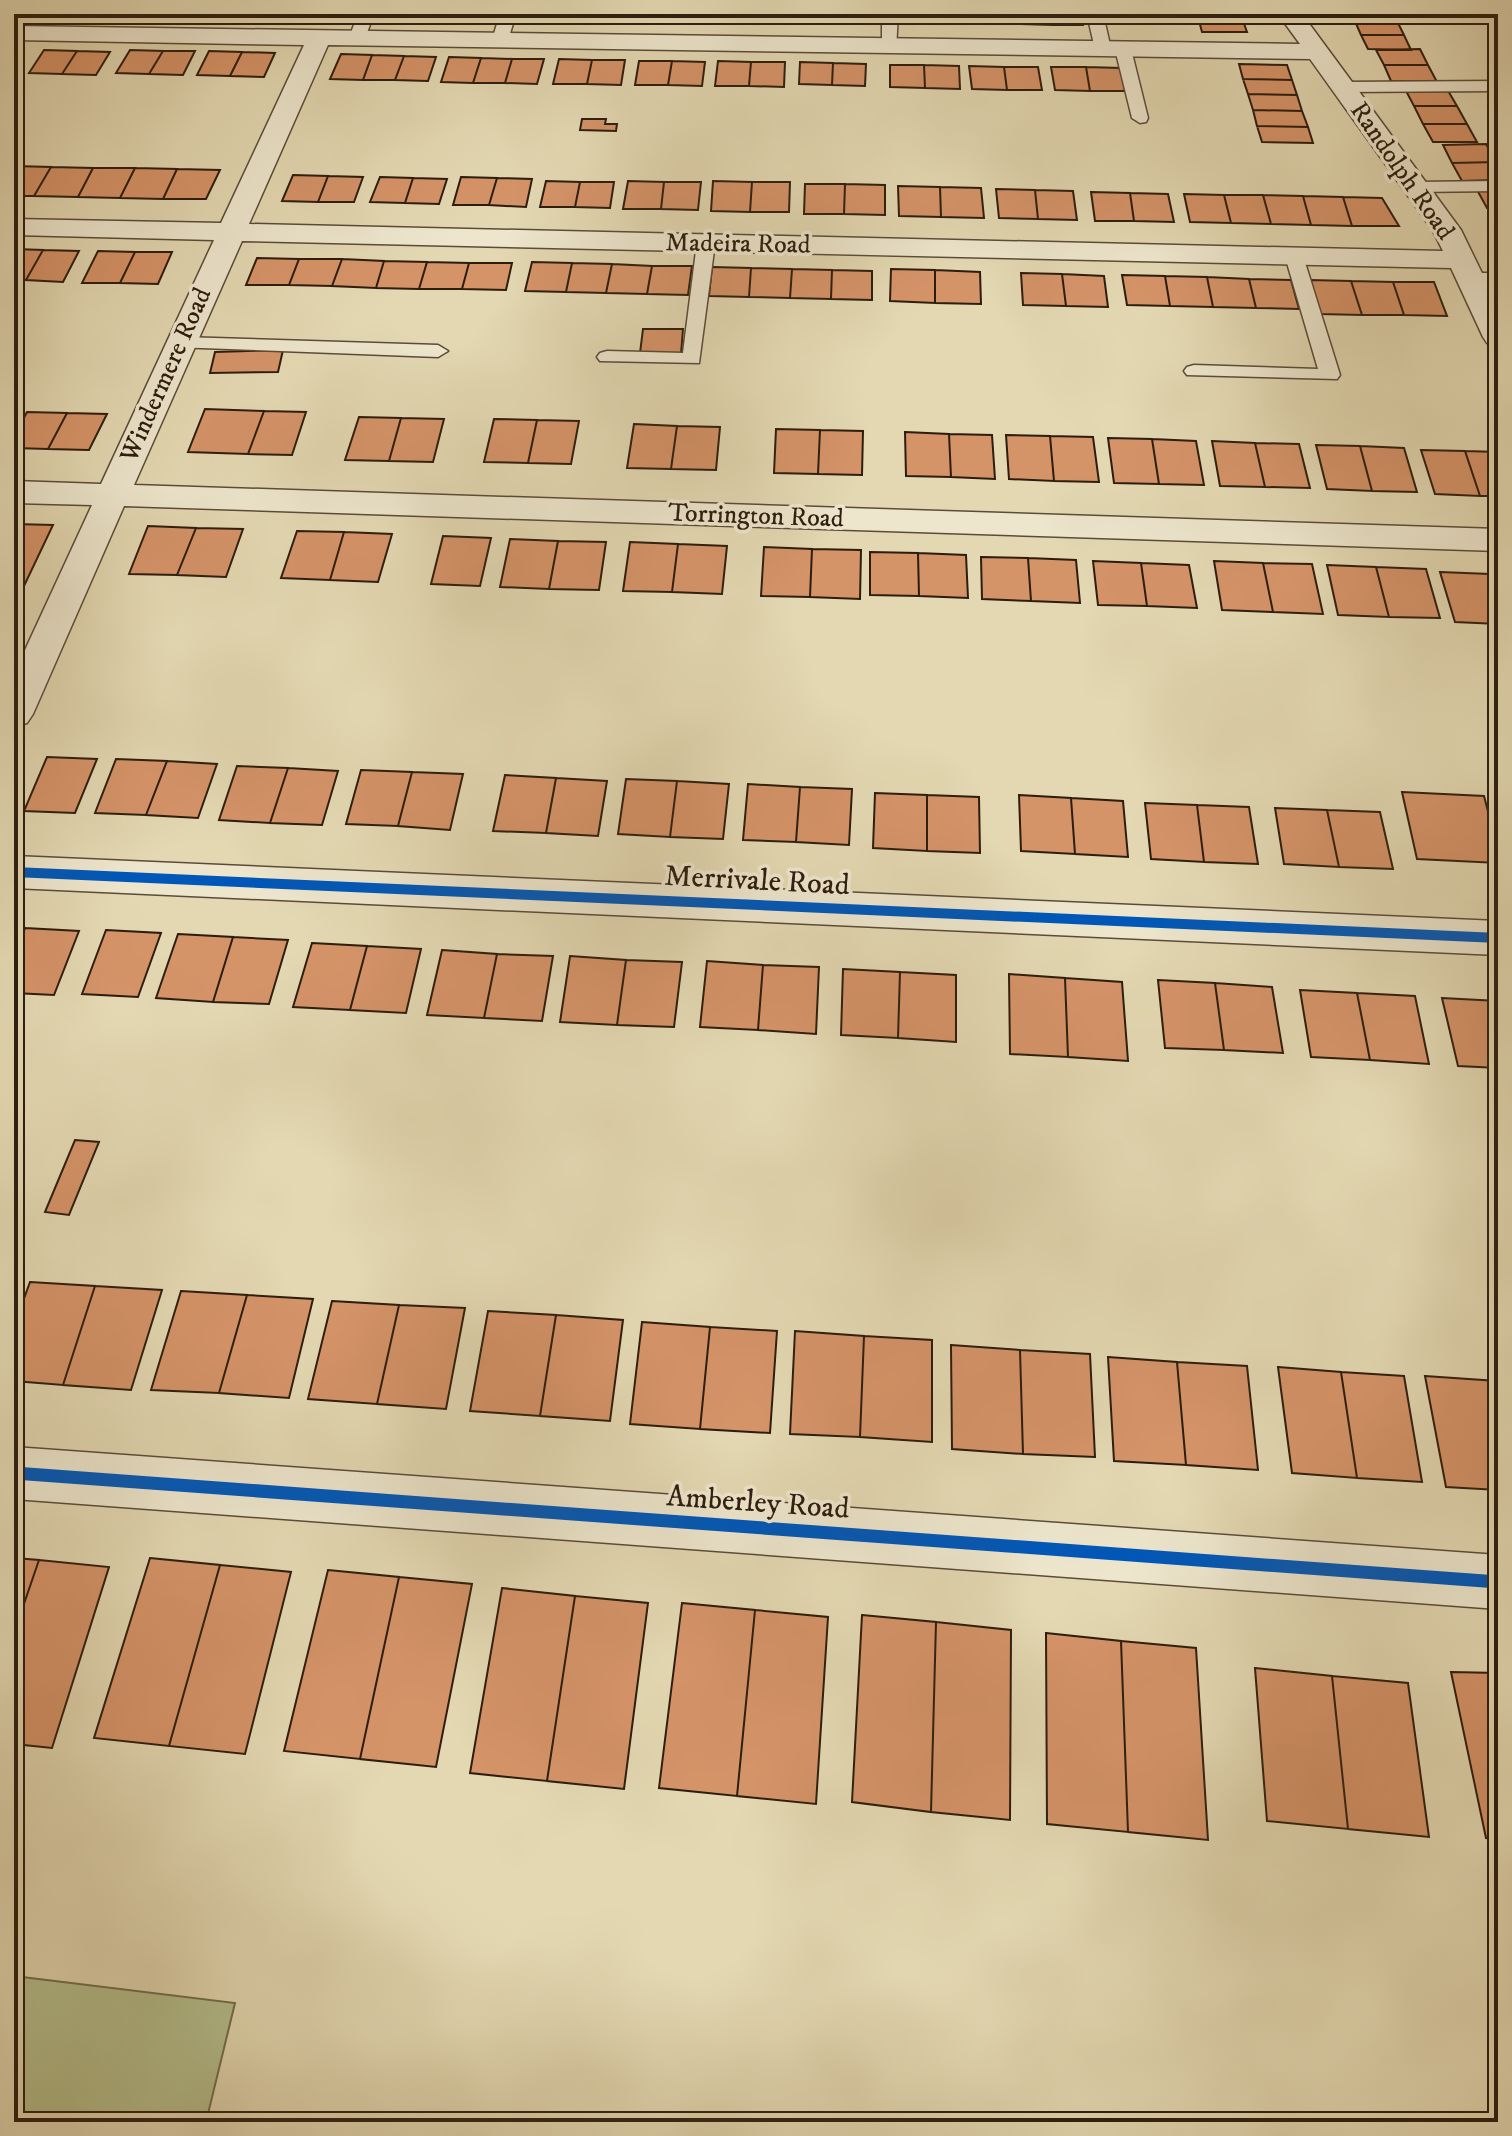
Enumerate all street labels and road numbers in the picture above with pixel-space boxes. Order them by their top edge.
street label: Randolph Road [1342,96,1462,246]
street label: Madeira Road [665,226,811,262]
street label: Windermere Road [112,283,219,468]
street label: Torrington Road [668,496,844,536]
street label: Merrivale Road [663,858,851,904]
street label: Amberley Road [665,1478,851,1528]

